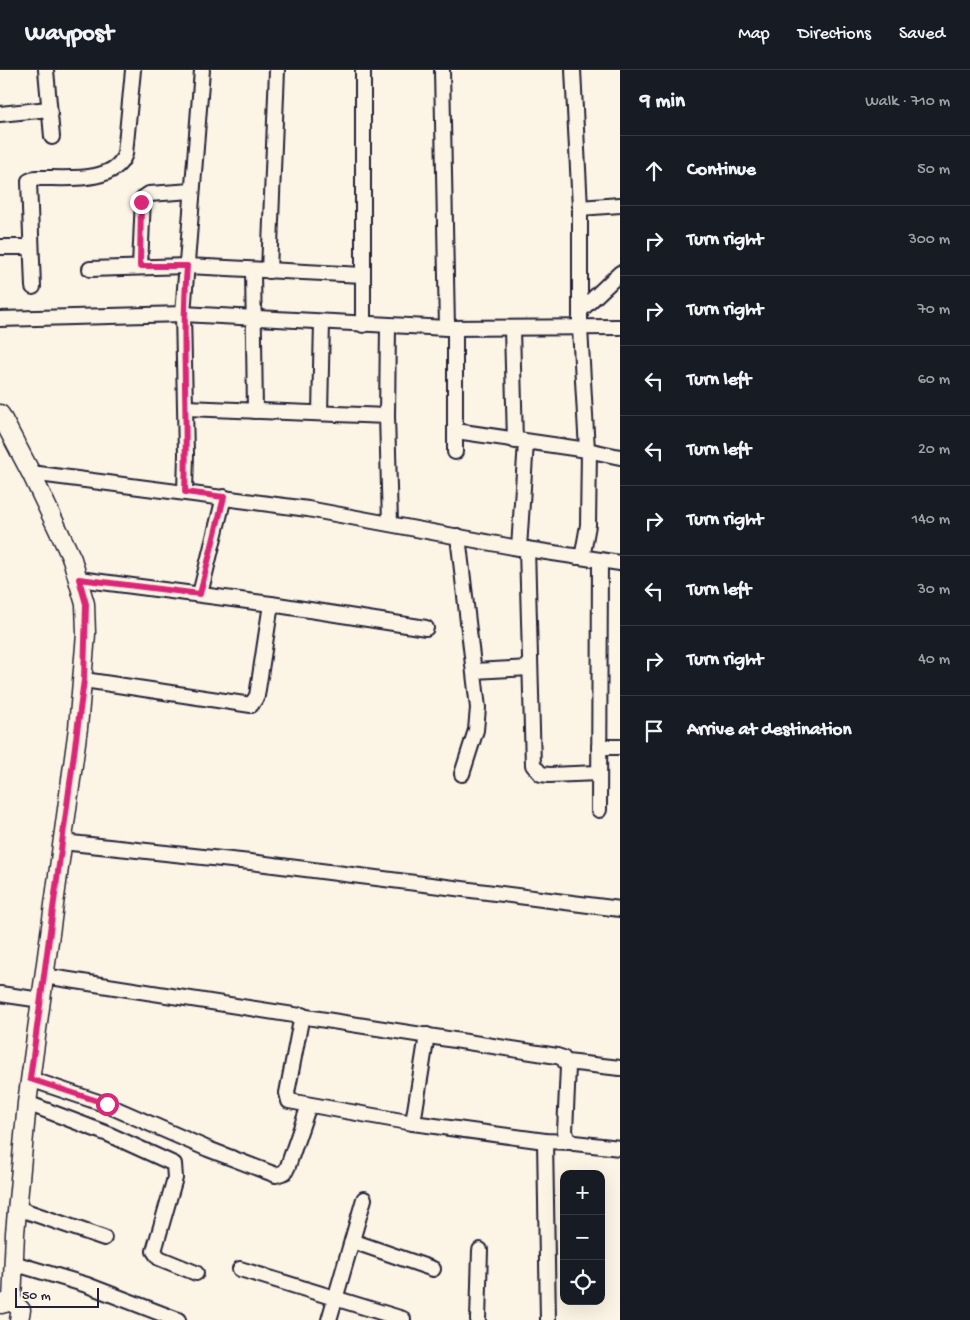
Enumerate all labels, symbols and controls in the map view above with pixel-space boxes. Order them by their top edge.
text: Waypost [25,20,113,49]
text: Map [738,24,770,45]
text: Directions [798,24,871,45]
text: Saved [899,24,945,45]
text: 9 min [640,90,685,115]
text: Walk · 710 m [865,93,950,112]
icon: ahead [640,157,668,185]
text: Continue [687,159,756,182]
text: 50 m [917,161,950,180]
route end [130,191,153,214]
icon: right [640,227,668,255]
text: Turn right [687,229,763,252]
text: 300 m [908,231,950,250]
icon: right [640,297,668,325]
text: Turn right [687,299,763,322]
text: 70 m [917,301,950,320]
icon: left [640,367,668,395]
text: Turn left [687,369,751,392]
text: 60 m [918,371,950,390]
icon: left [640,437,668,465]
text: Turn left [687,439,751,462]
text: 20 m [918,441,950,460]
icon: right [640,507,668,535]
text: Turn right [687,509,763,532]
text: 140 m [912,511,950,530]
icon: left [640,577,668,605]
text: Turn left [687,579,751,602]
text: 30 m [917,581,950,600]
icon: right [640,647,668,675]
text: Turn right [687,649,763,672]
text: 40 m [918,651,950,670]
icon: arrive [640,717,668,745]
text: Arrive at destination [687,719,851,742]
route start [96,1093,119,1116]
map controls [560,1170,605,1305]
button: + [560,1170,605,1215]
button: − [560,1215,605,1260]
button: locate [560,1260,605,1305]
scale bar [15,1285,99,1308]
text: 50 m [22,1288,51,1305]

